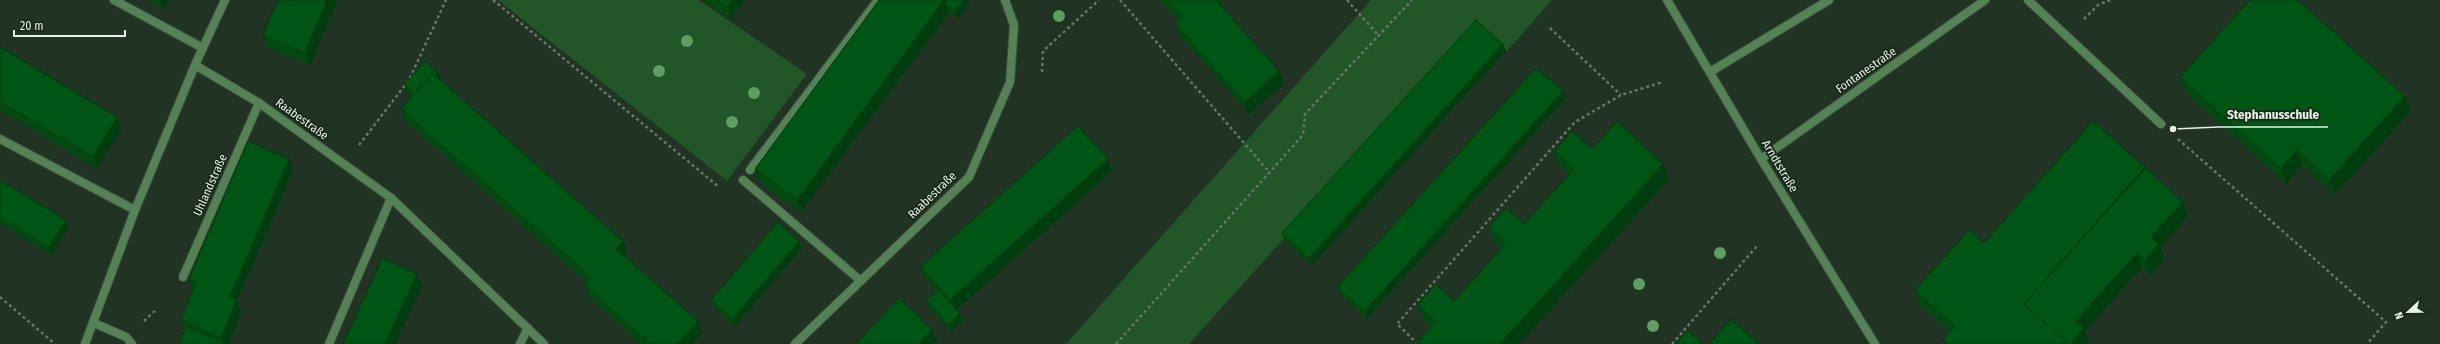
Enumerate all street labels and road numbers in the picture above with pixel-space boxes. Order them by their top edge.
street label: Fontanestraße [1833,44,1899,96]
street label: Raabestraße [273,95,331,143]
street label: Arndtstraße [1759,137,1801,195]
street label: Uhlandstraße [190,152,230,218]
street label: Raabestraße [905,169,959,221]

